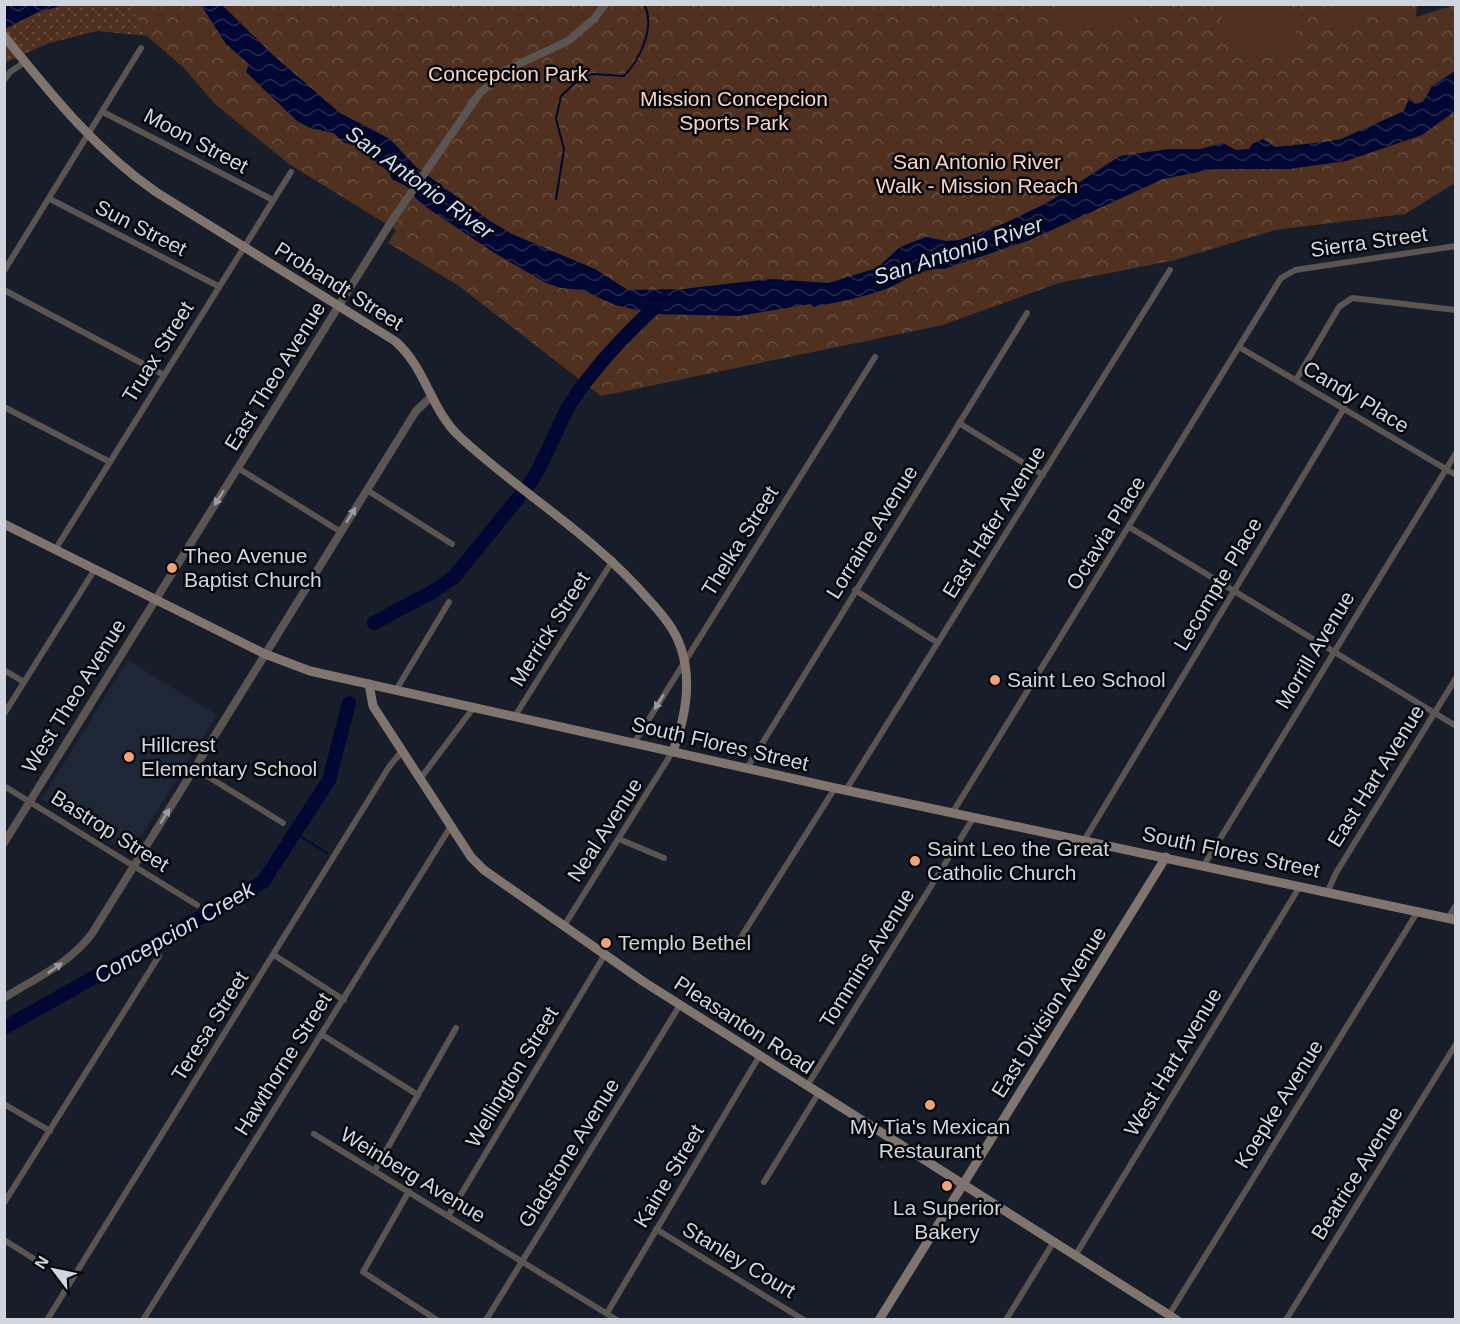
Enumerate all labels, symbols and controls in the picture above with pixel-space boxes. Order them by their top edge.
park label: Concepcion Park [428,62,588,85]
park label: Mission Concepcion Sports Park [640,87,828,134]
street label: Moon Street [140,104,252,178]
water label: San Antonio River [341,120,500,245]
park label: San Antonio River Walk - Mission Reach [876,150,1078,197]
street label: Sun Street [92,195,191,260]
water label: San Antonio River [870,211,1048,290]
street label: Sierra Street [1309,222,1429,261]
street label: Probandt Street [271,237,408,334]
street label: Truax Street [117,297,198,406]
street label: East Theo Avenue [220,297,330,454]
street label: Candy Place [1299,356,1413,437]
street label: East Hafer Avenue [938,442,1050,602]
street label: Lorraine Avenue [821,461,922,603]
street label: Octavia Place [1061,472,1150,594]
street label: Thelka Street [697,482,783,600]
one-way arrow [214,490,225,506]
one-way arrow [346,507,357,523]
street label: Lecompte Place [1169,513,1266,654]
place label: Theo Avenue Baptist Church [184,544,322,591]
marker: Theo Avenue Baptist Church [165,561,179,575]
street label: Merrick Street [505,567,594,690]
street label: Morrill Avenue [1271,587,1359,713]
street label: West Theo Avenue [17,615,130,777]
place label: Saint Leo School [1007,668,1166,691]
marker: Saint Leo School [988,673,1002,687]
one-way arrow [654,694,665,710]
street label: East Hart Avenue [1323,700,1429,851]
street label: South Flores Street [629,712,811,775]
place label: Hillcrest Elementary School [141,733,317,780]
marker: Hillcrest Elementary School [122,750,136,764]
street label: Neal Avenue [563,774,647,886]
street label: Bastrop Street [47,785,173,876]
one-way arrow [159,808,170,824]
street label: South Flores Street [1140,821,1322,882]
place label: Saint Leo the Great Catholic Church [927,837,1109,884]
marker: Saint Leo the Great Catholic Church [908,854,922,868]
water label: Concepcion Creek [90,876,260,989]
street label: Tommins Avenue [815,884,919,1031]
street label: East Division Avenue [987,922,1111,1101]
place label: Templo Bethel [618,931,751,954]
marker: Templo Bethel [599,936,613,950]
one-way arrow [46,962,62,974]
street label: Teresa Street [167,967,253,1085]
street label: Pleasanton Road [670,971,818,1078]
street label: West Hart Avenue [1119,984,1226,1140]
street label: Hawthorne Street [230,988,336,1139]
street label: Wellington Street [461,1002,563,1151]
street label: Koepke Avenue [1230,1035,1327,1172]
street label: Gladstone Avenue [513,1074,624,1231]
marker: My Tia's Mexican Restaurant [923,1098,937,1112]
street label: Beatrice Avenue [1306,1102,1407,1244]
place label: My Tia's Mexican Restaurant [850,1115,1010,1162]
street label: Kaine Street [629,1120,708,1231]
street label: Weinberg Avenue [337,1122,490,1227]
marker: La Superior Bakery [940,1179,954,1193]
place label: La Superior Bakery [893,1196,1001,1243]
street label: Stanley Court [679,1217,800,1302]
north arrow [24,1240,84,1300]
text: N [31,1253,52,1272]

